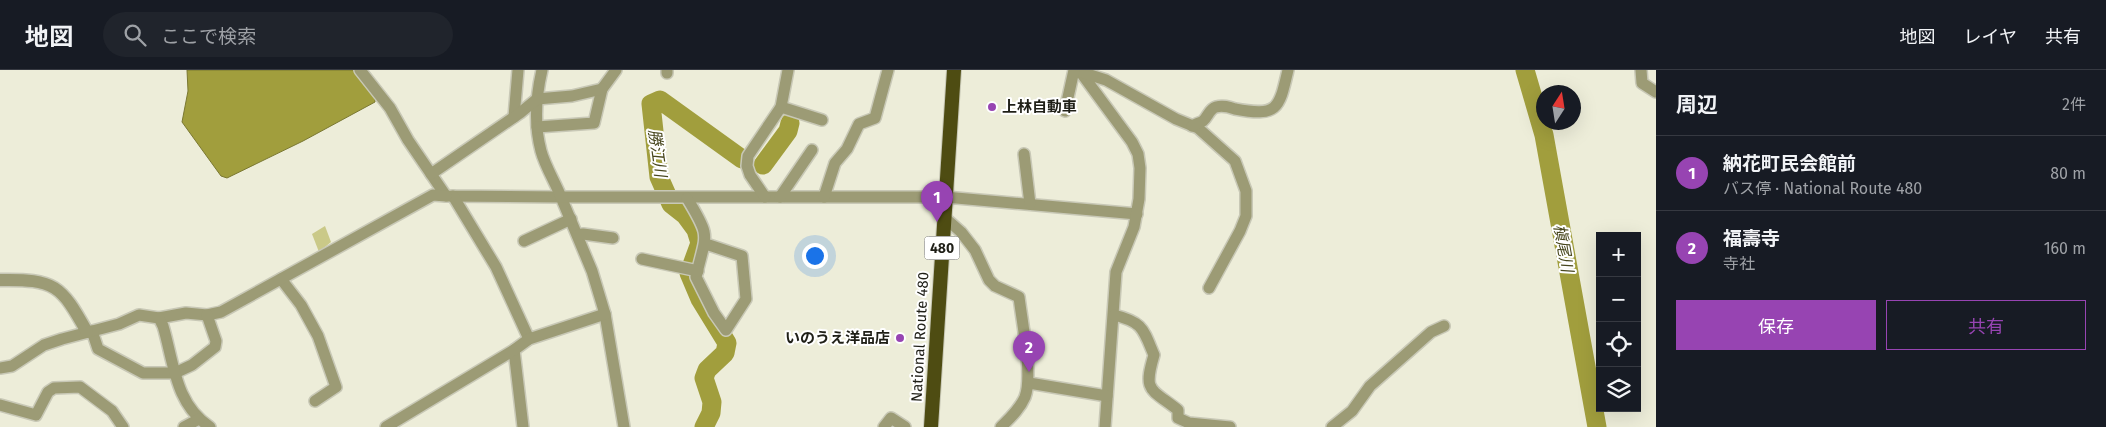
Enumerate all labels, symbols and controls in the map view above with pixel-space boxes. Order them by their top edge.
search box [103,12,453,57]
icon: search [121,21,149,49]
text: 地図 [25,23,73,51]
text: ここで検索 [161,25,256,48]
text: 地図 [1900,26,1936,48]
text: レイヤ [1964,26,2017,48]
text: 共有 [2045,26,2081,48]
north arrow [1536,85,1581,130]
text: 周辺 [1676,92,1718,118]
text: 2件 [2062,95,2086,114]
place label: 上林自動車 [1002,98,1077,116]
marker: 上林自動車 [986,101,998,113]
water label: 勝江川 [645,128,671,180]
text: 納花町民会館前 [1723,152,1856,175]
text: 1 [1688,164,1696,183]
text: 80 m [2050,164,2086,183]
text: バス停 · National Route 480 [1723,179,1922,198]
pin: 1 [921,181,953,222]
water label: 槇尾川 [1550,223,1577,275]
text: 福壽寺 [1723,227,1780,250]
map controls [1596,232,1641,412]
button: + [1596,232,1641,277]
road number: 480 [924,237,960,260]
text: 2 [1688,239,1696,258]
text: 160 m [2044,239,2086,258]
your location [802,243,828,269]
text: 寺社 [1723,254,1755,273]
street label: National Route 480 [908,271,932,403]
button: − [1596,277,1641,322]
button: 保存 [1676,300,1876,350]
button: 共有 [1886,300,2086,350]
button: locate [1596,322,1641,367]
place label: いのうえ洋品店 [785,329,890,347]
pin: 2 [1013,331,1045,372]
marker: いのうえ洋品店 [894,332,906,344]
button: layers [1596,367,1641,412]

